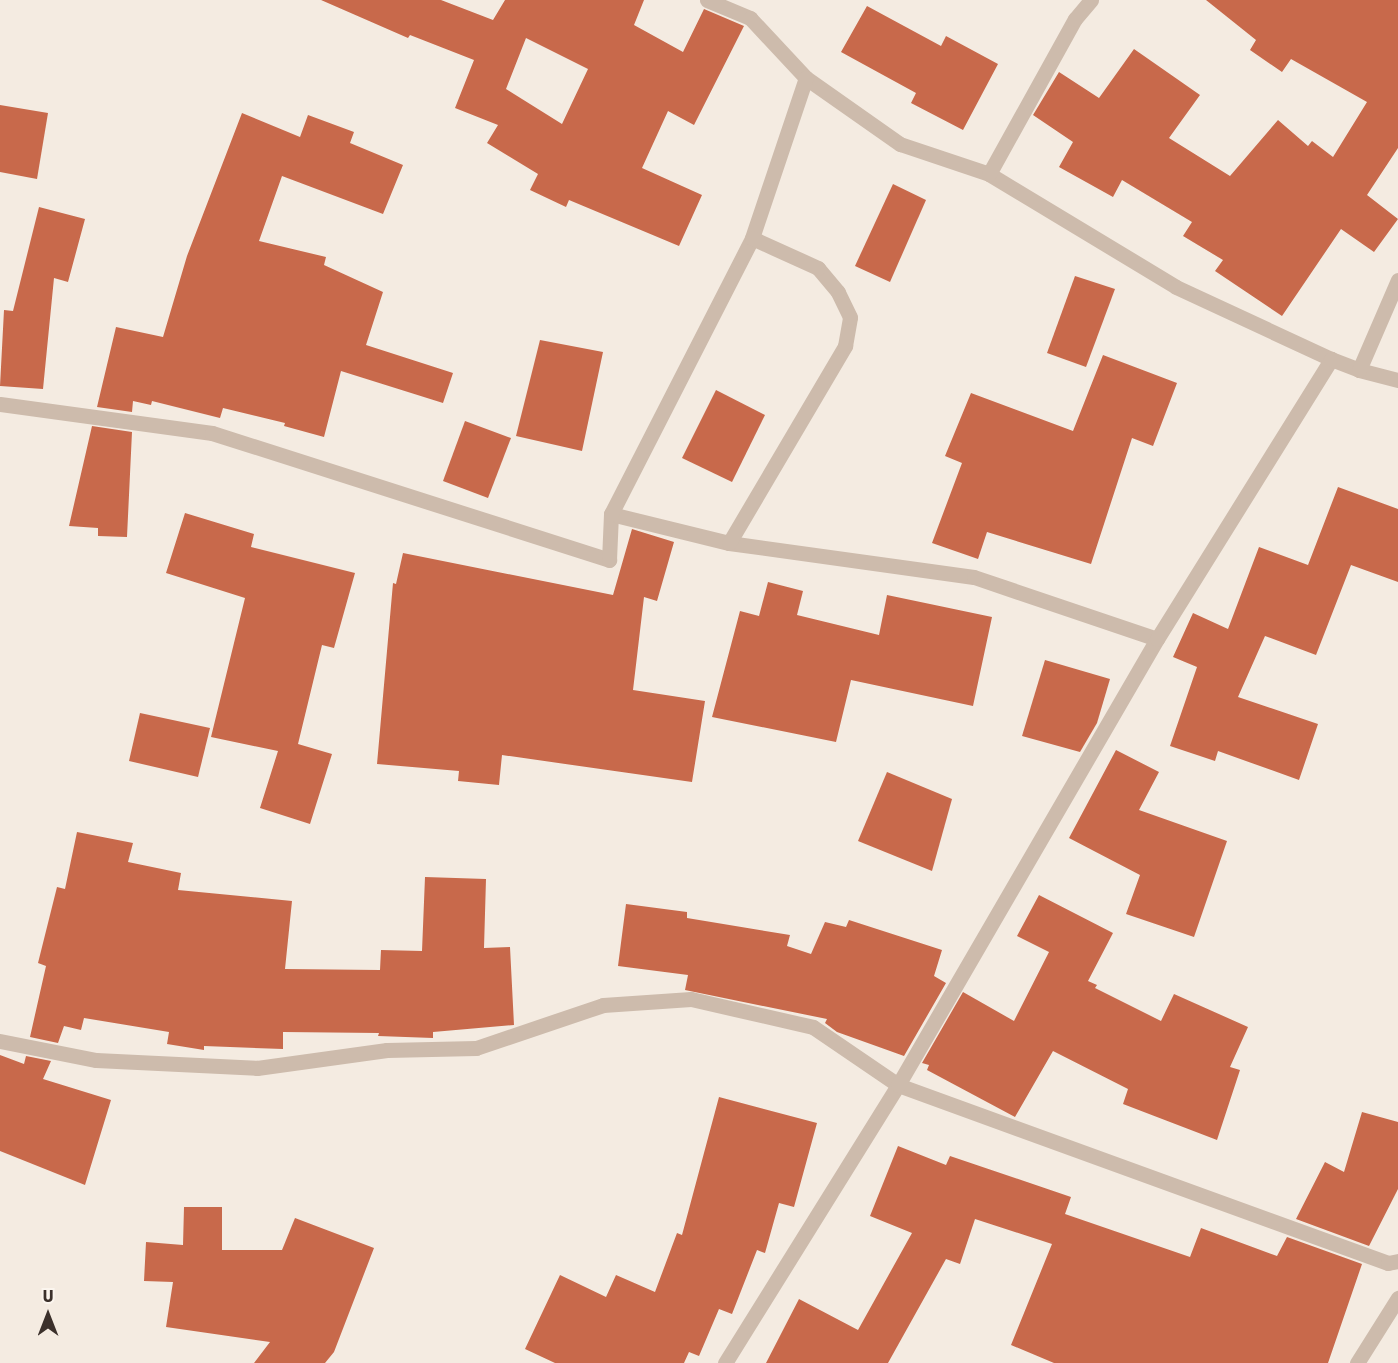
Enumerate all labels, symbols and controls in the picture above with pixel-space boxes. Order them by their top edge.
north arrow [18,1285,78,1345]
text: U [42,1285,54,1308]

